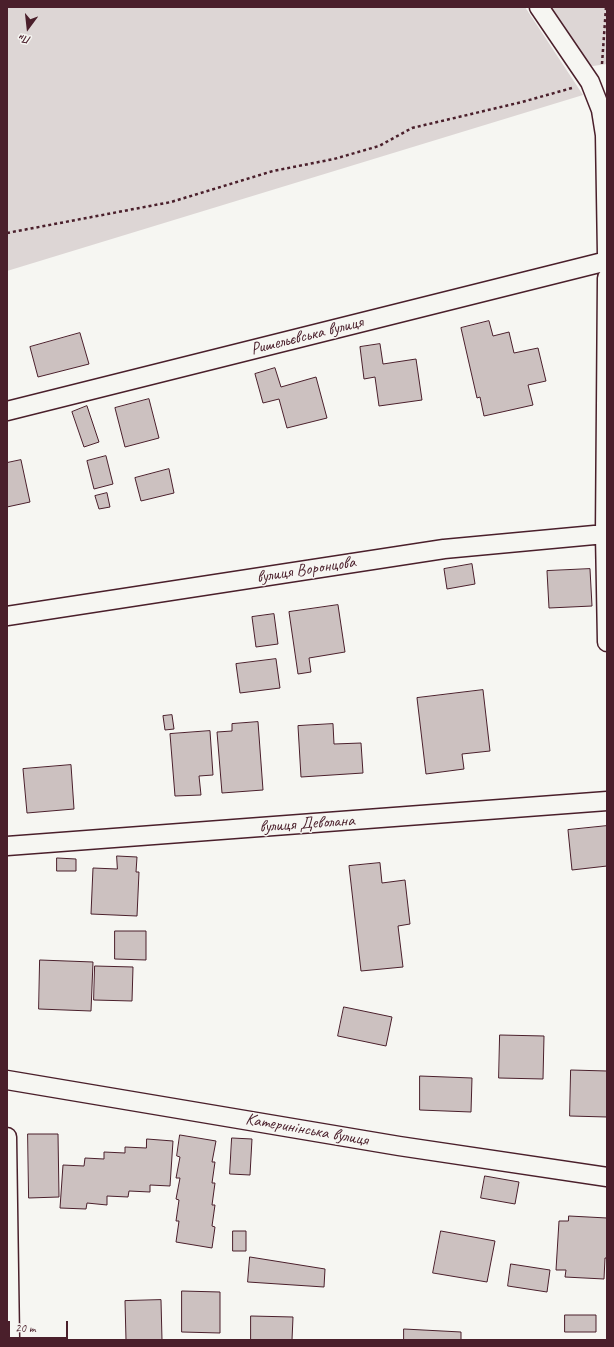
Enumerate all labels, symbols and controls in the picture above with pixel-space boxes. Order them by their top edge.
north arrow [8,8,48,48]
text: Пн [18,31,32,48]
street label: Ришельєвська вулиця [249,312,365,360]
street label: вулиця Воронцова [255,552,357,588]
street label: вулиця Деволана [259,811,355,837]
street label: Катеринінська вулиця [244,1109,370,1151]
scale bar [10,1313,70,1339]
text: 20 m [15,1320,35,1336]

